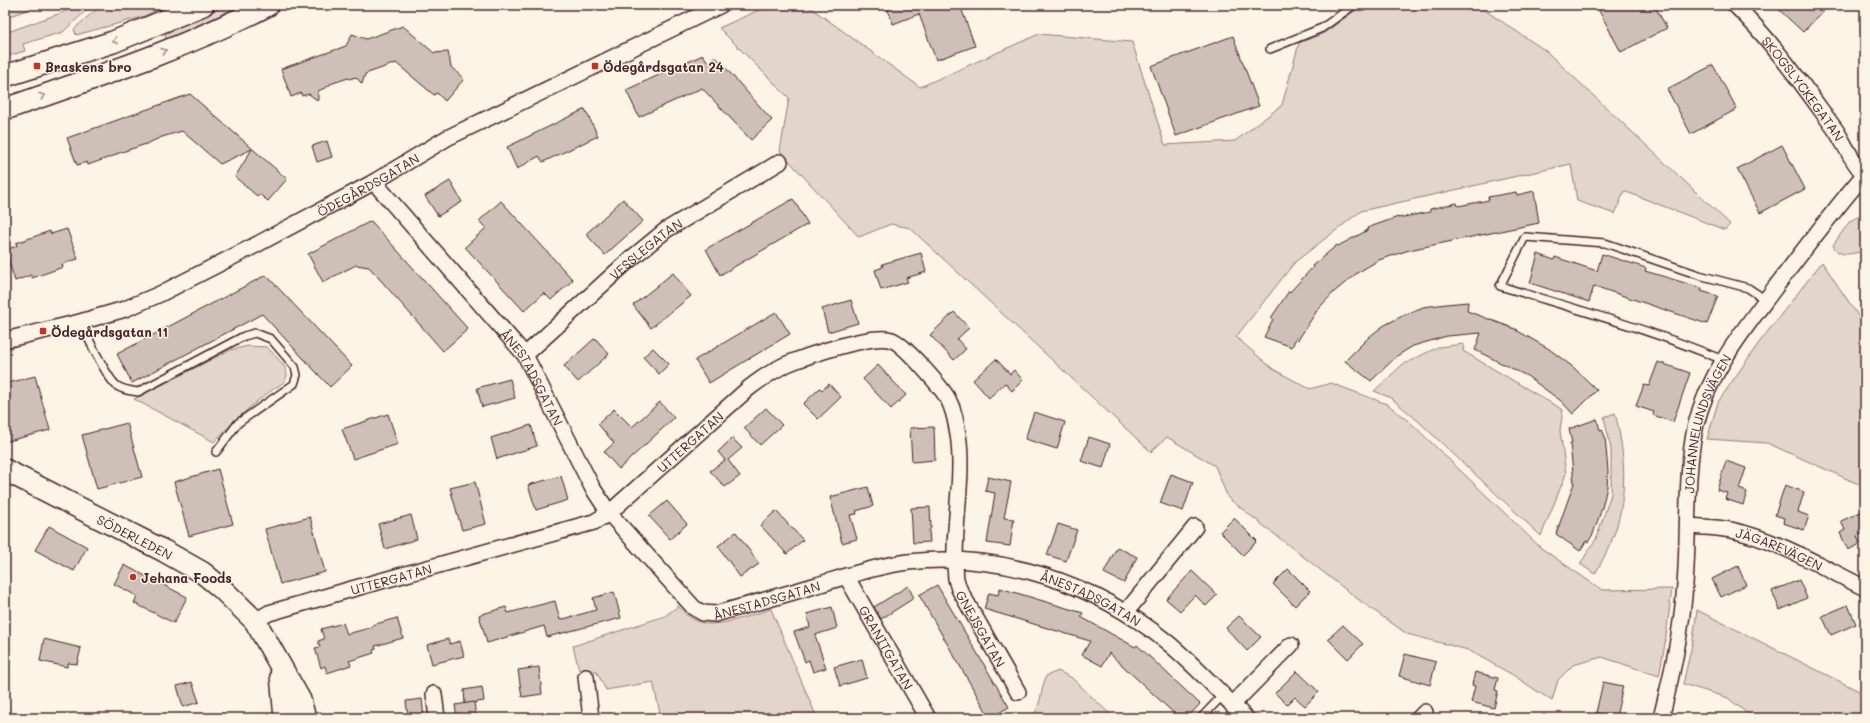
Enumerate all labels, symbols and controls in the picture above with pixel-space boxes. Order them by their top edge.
street label: SKOGSLYCKEGATAN [1759,32,1849,144]
one-way arrow [112,37,119,45]
one-way arrow [160,48,167,56]
place label: Braskens bro [45,58,132,75]
place label: Ödegårdsgatan 24 [603,58,724,75]
marker: Braskens bro [32,61,42,71]
marker: Ödegårdsgatan 24 [590,61,600,71]
one-way arrow [38,92,45,101]
street label: ÖDEGÅRDSGATAN [314,149,422,220]
street label: VESSLEGATAN [605,214,685,283]
place label: Ödegårdsgatan 11 [51,323,168,340]
street label: ÅNESTADSGATAN [497,325,568,428]
marker: Ödegårdsgatan 11 [38,326,48,336]
street label: JOHANNELUNDSVÄGEN [1680,350,1734,494]
street label: UTTERGATAN [653,407,726,475]
street label: SÖDERLEDEN [94,510,176,563]
street label: JÄGAREVÄGEN [1734,523,1826,574]
street label: UTTERGATAN [349,559,433,598]
street label: ÅNESTADSGATAN [1038,566,1145,629]
place label: Jehana Foods [141,569,232,586]
marker: Jehana Foods [128,572,138,582]
street label: ÅNESTADSGATAN [711,576,822,623]
street label: GNEJSGATAN [953,587,1010,670]
street label: GRANITGATAN [856,602,918,692]

